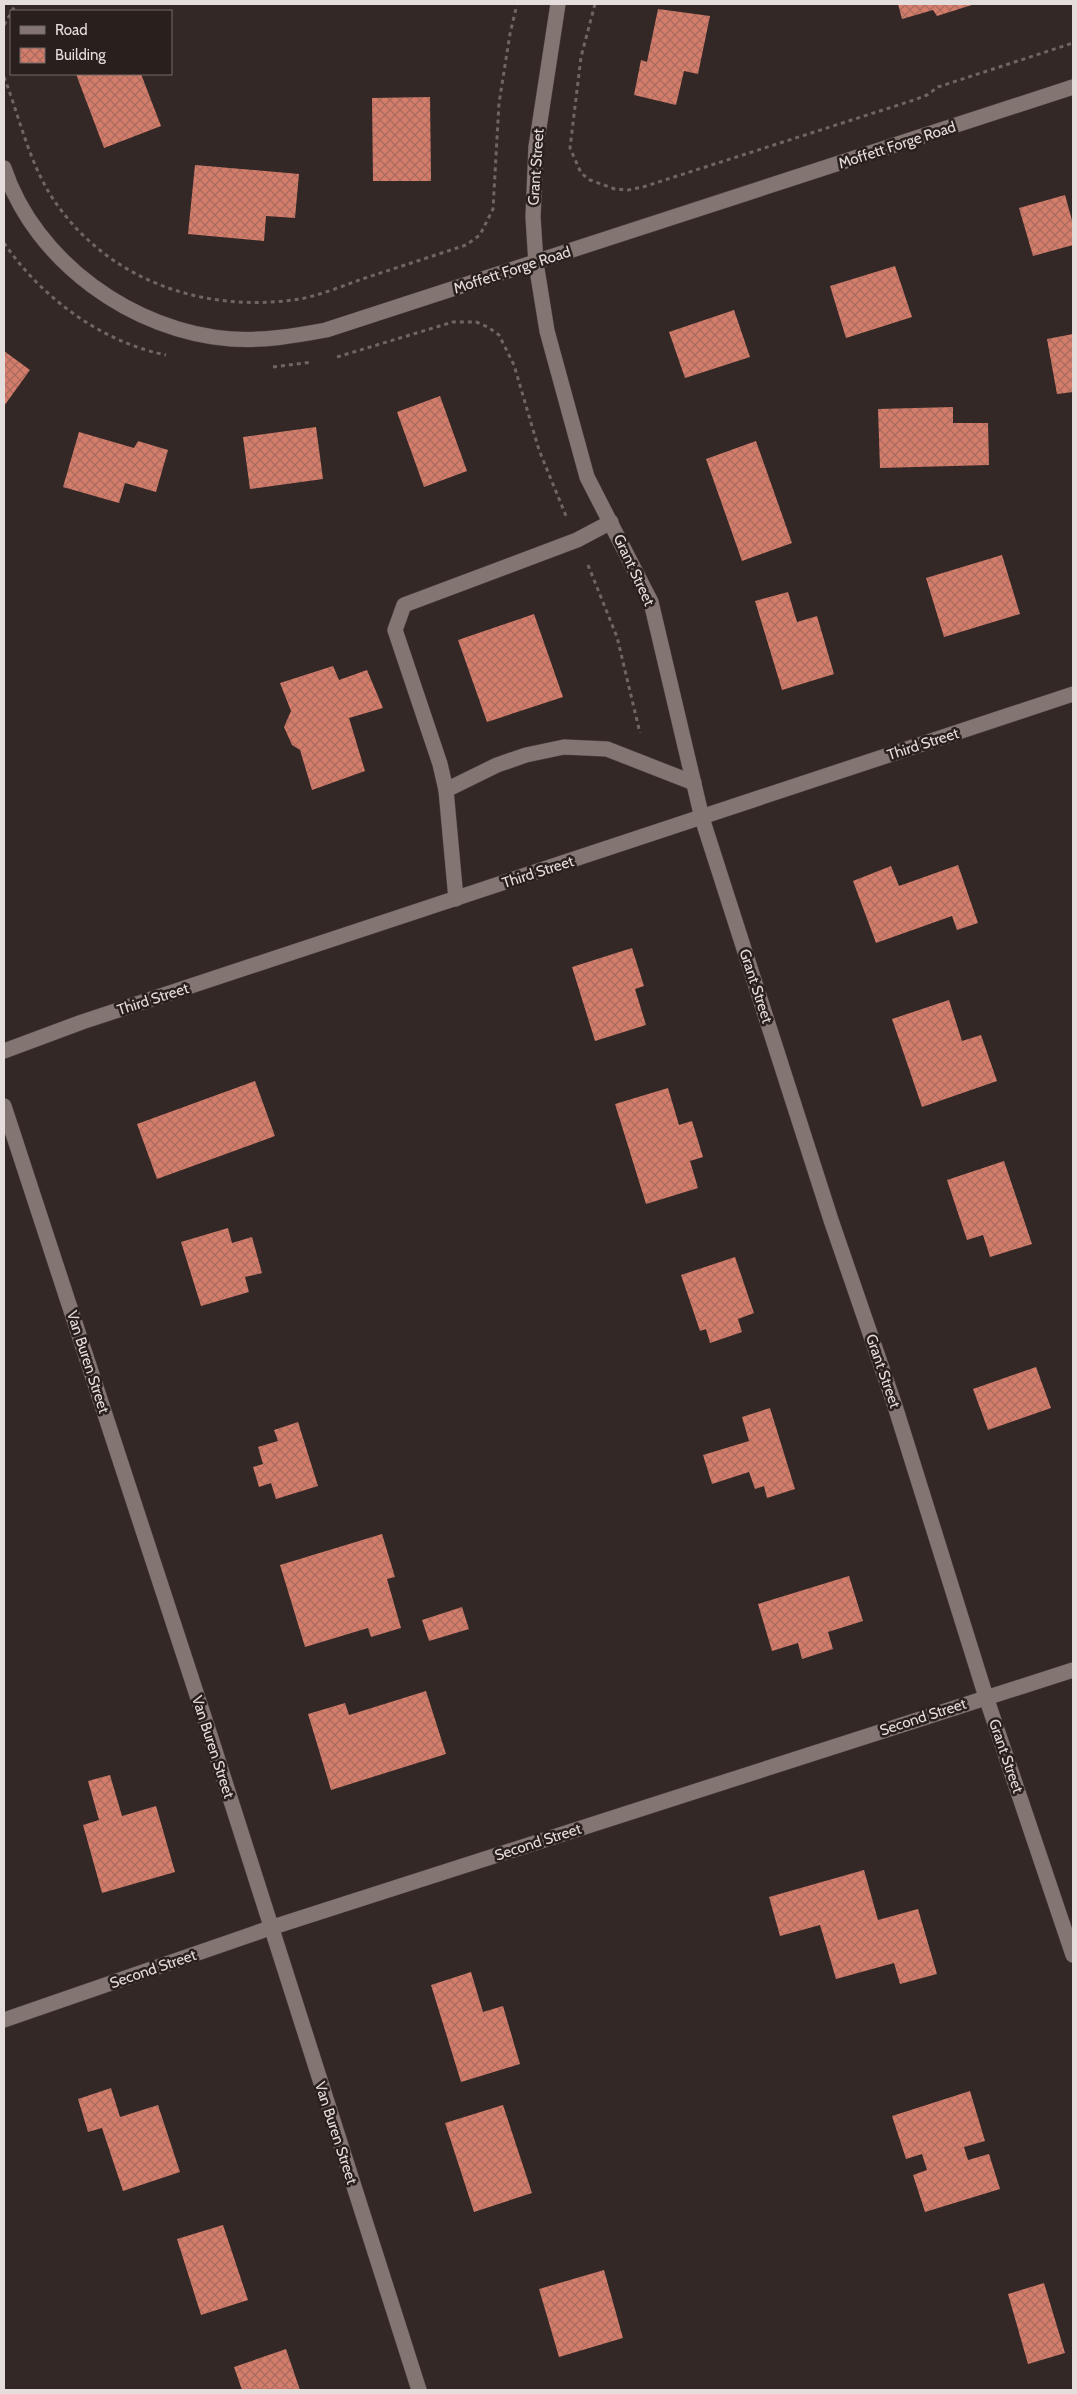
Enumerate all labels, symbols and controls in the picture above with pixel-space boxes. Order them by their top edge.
legend [10,10,172,75]
text: Road [55,21,88,39]
text: Building [55,46,106,64]
street label: Moffett Forge Road [836,118,958,172]
street label: Grant Street [524,128,548,206]
street label: Moffett Forge Road [451,243,573,297]
street label: Grant Street [610,531,658,609]
street label: Third Street [885,724,961,764]
street label: Third Street [500,852,576,892]
street label: Grant Street [736,947,776,1025]
street label: Third Street [115,979,191,1019]
street label: Van Buren Street [63,1308,113,1416]
street label: Grant Street [862,1332,904,1410]
street label: Van Buren Street [188,1693,238,1801]
street label: Second Street [877,1695,969,1739]
street label: Grant Street [985,1717,1027,1795]
street label: Second Street [492,1820,584,1864]
street label: Second Street [108,1946,198,1992]
street label: Van Buren Street [311,2079,361,2187]

